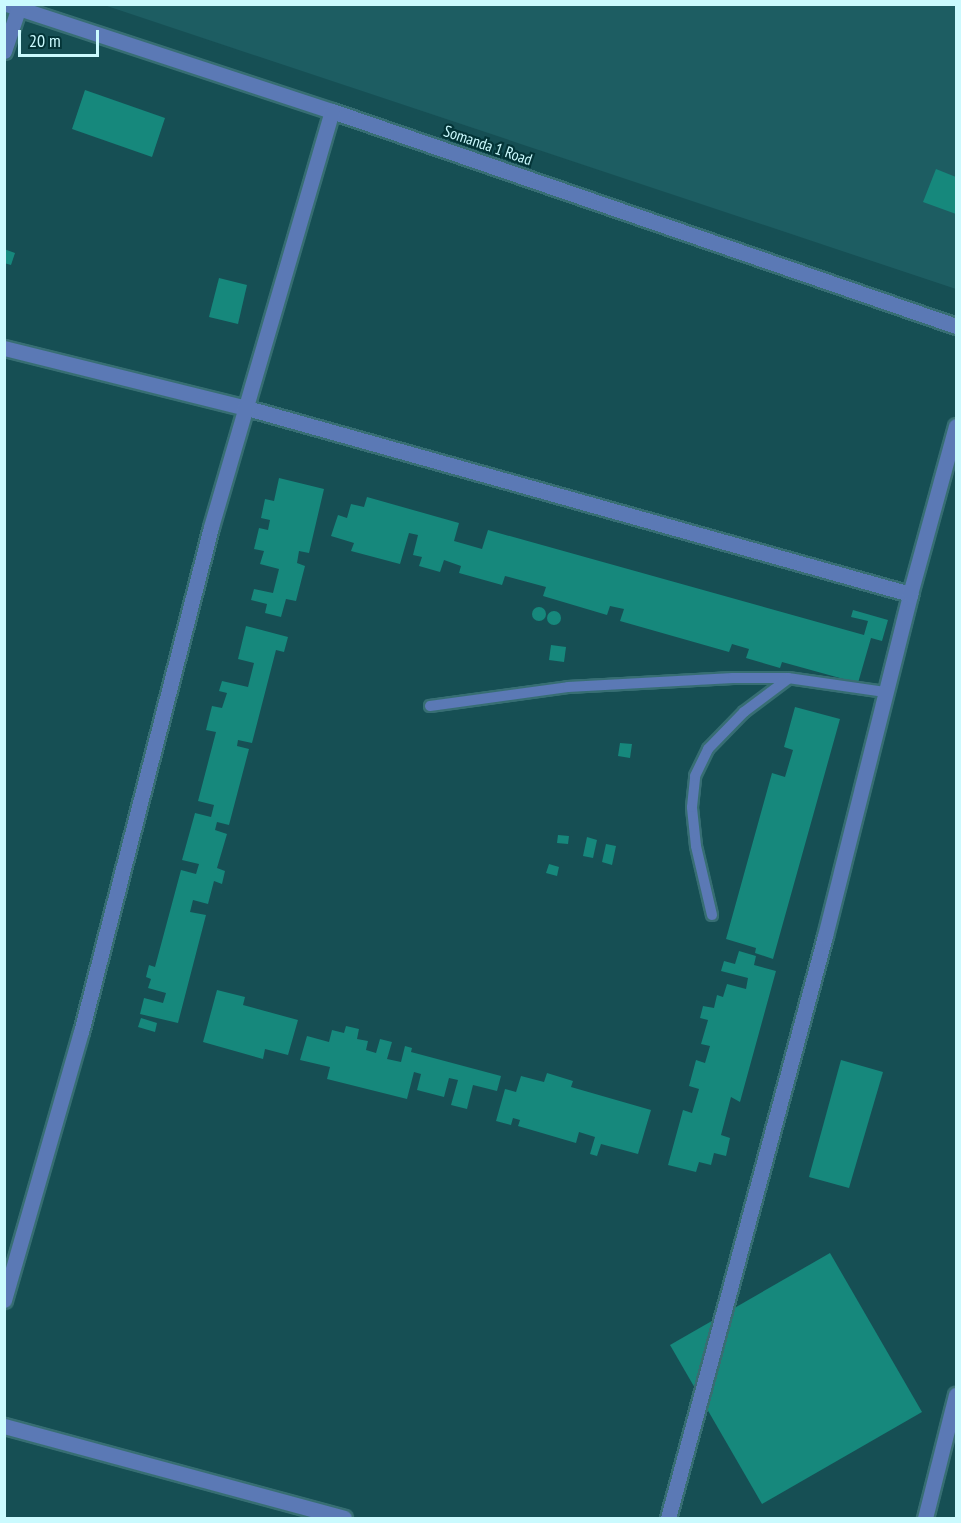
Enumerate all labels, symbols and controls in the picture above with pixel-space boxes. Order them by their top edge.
scale bar [21,18,102,56]
text: 20 m [29,29,61,52]
street label: Somanda 1 Road [441,121,535,169]

